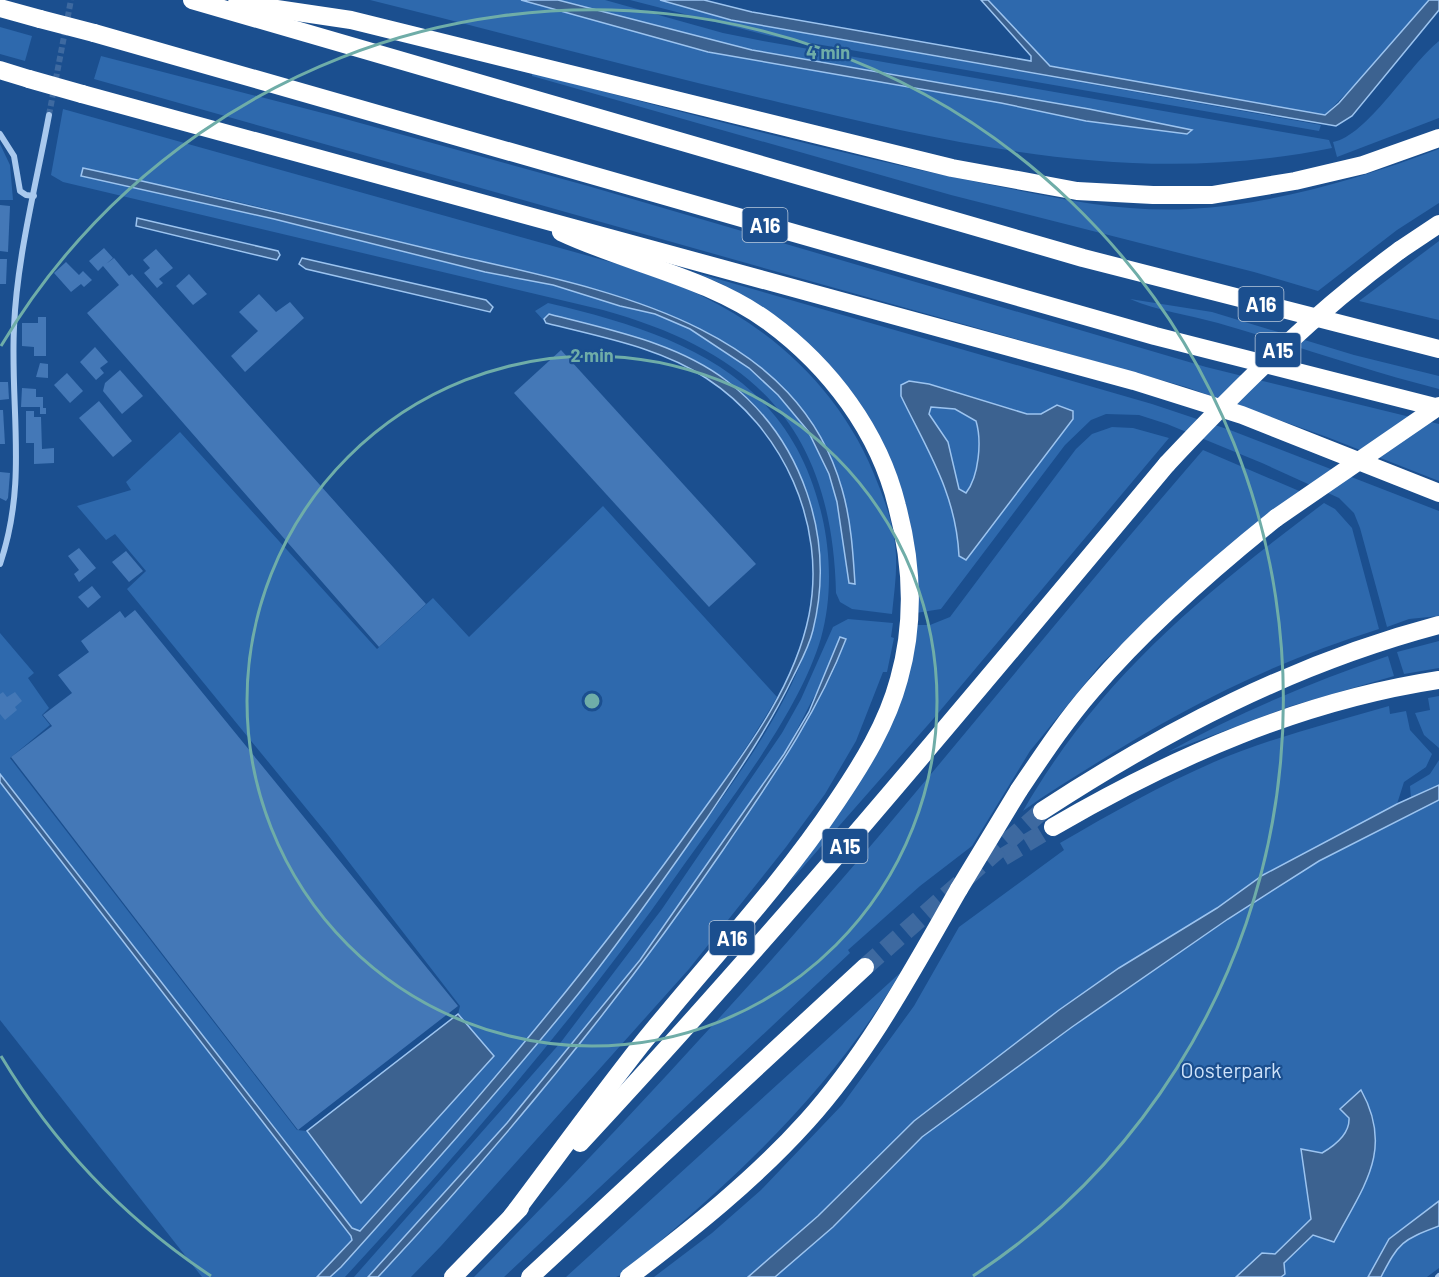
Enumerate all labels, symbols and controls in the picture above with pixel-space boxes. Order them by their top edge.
text: 4 min [806,41,850,63]
road number: A16 [742,208,788,242]
road number: A16 [1238,287,1284,321]
road number: A15 [1256,333,1300,367]
text: 2 min [570,344,614,366]
centre of rings [582,691,602,711]
road number: A15 [822,829,868,863]
road number: A16 [710,921,754,955]
park label: Oosterpark [1180,1057,1282,1082]

